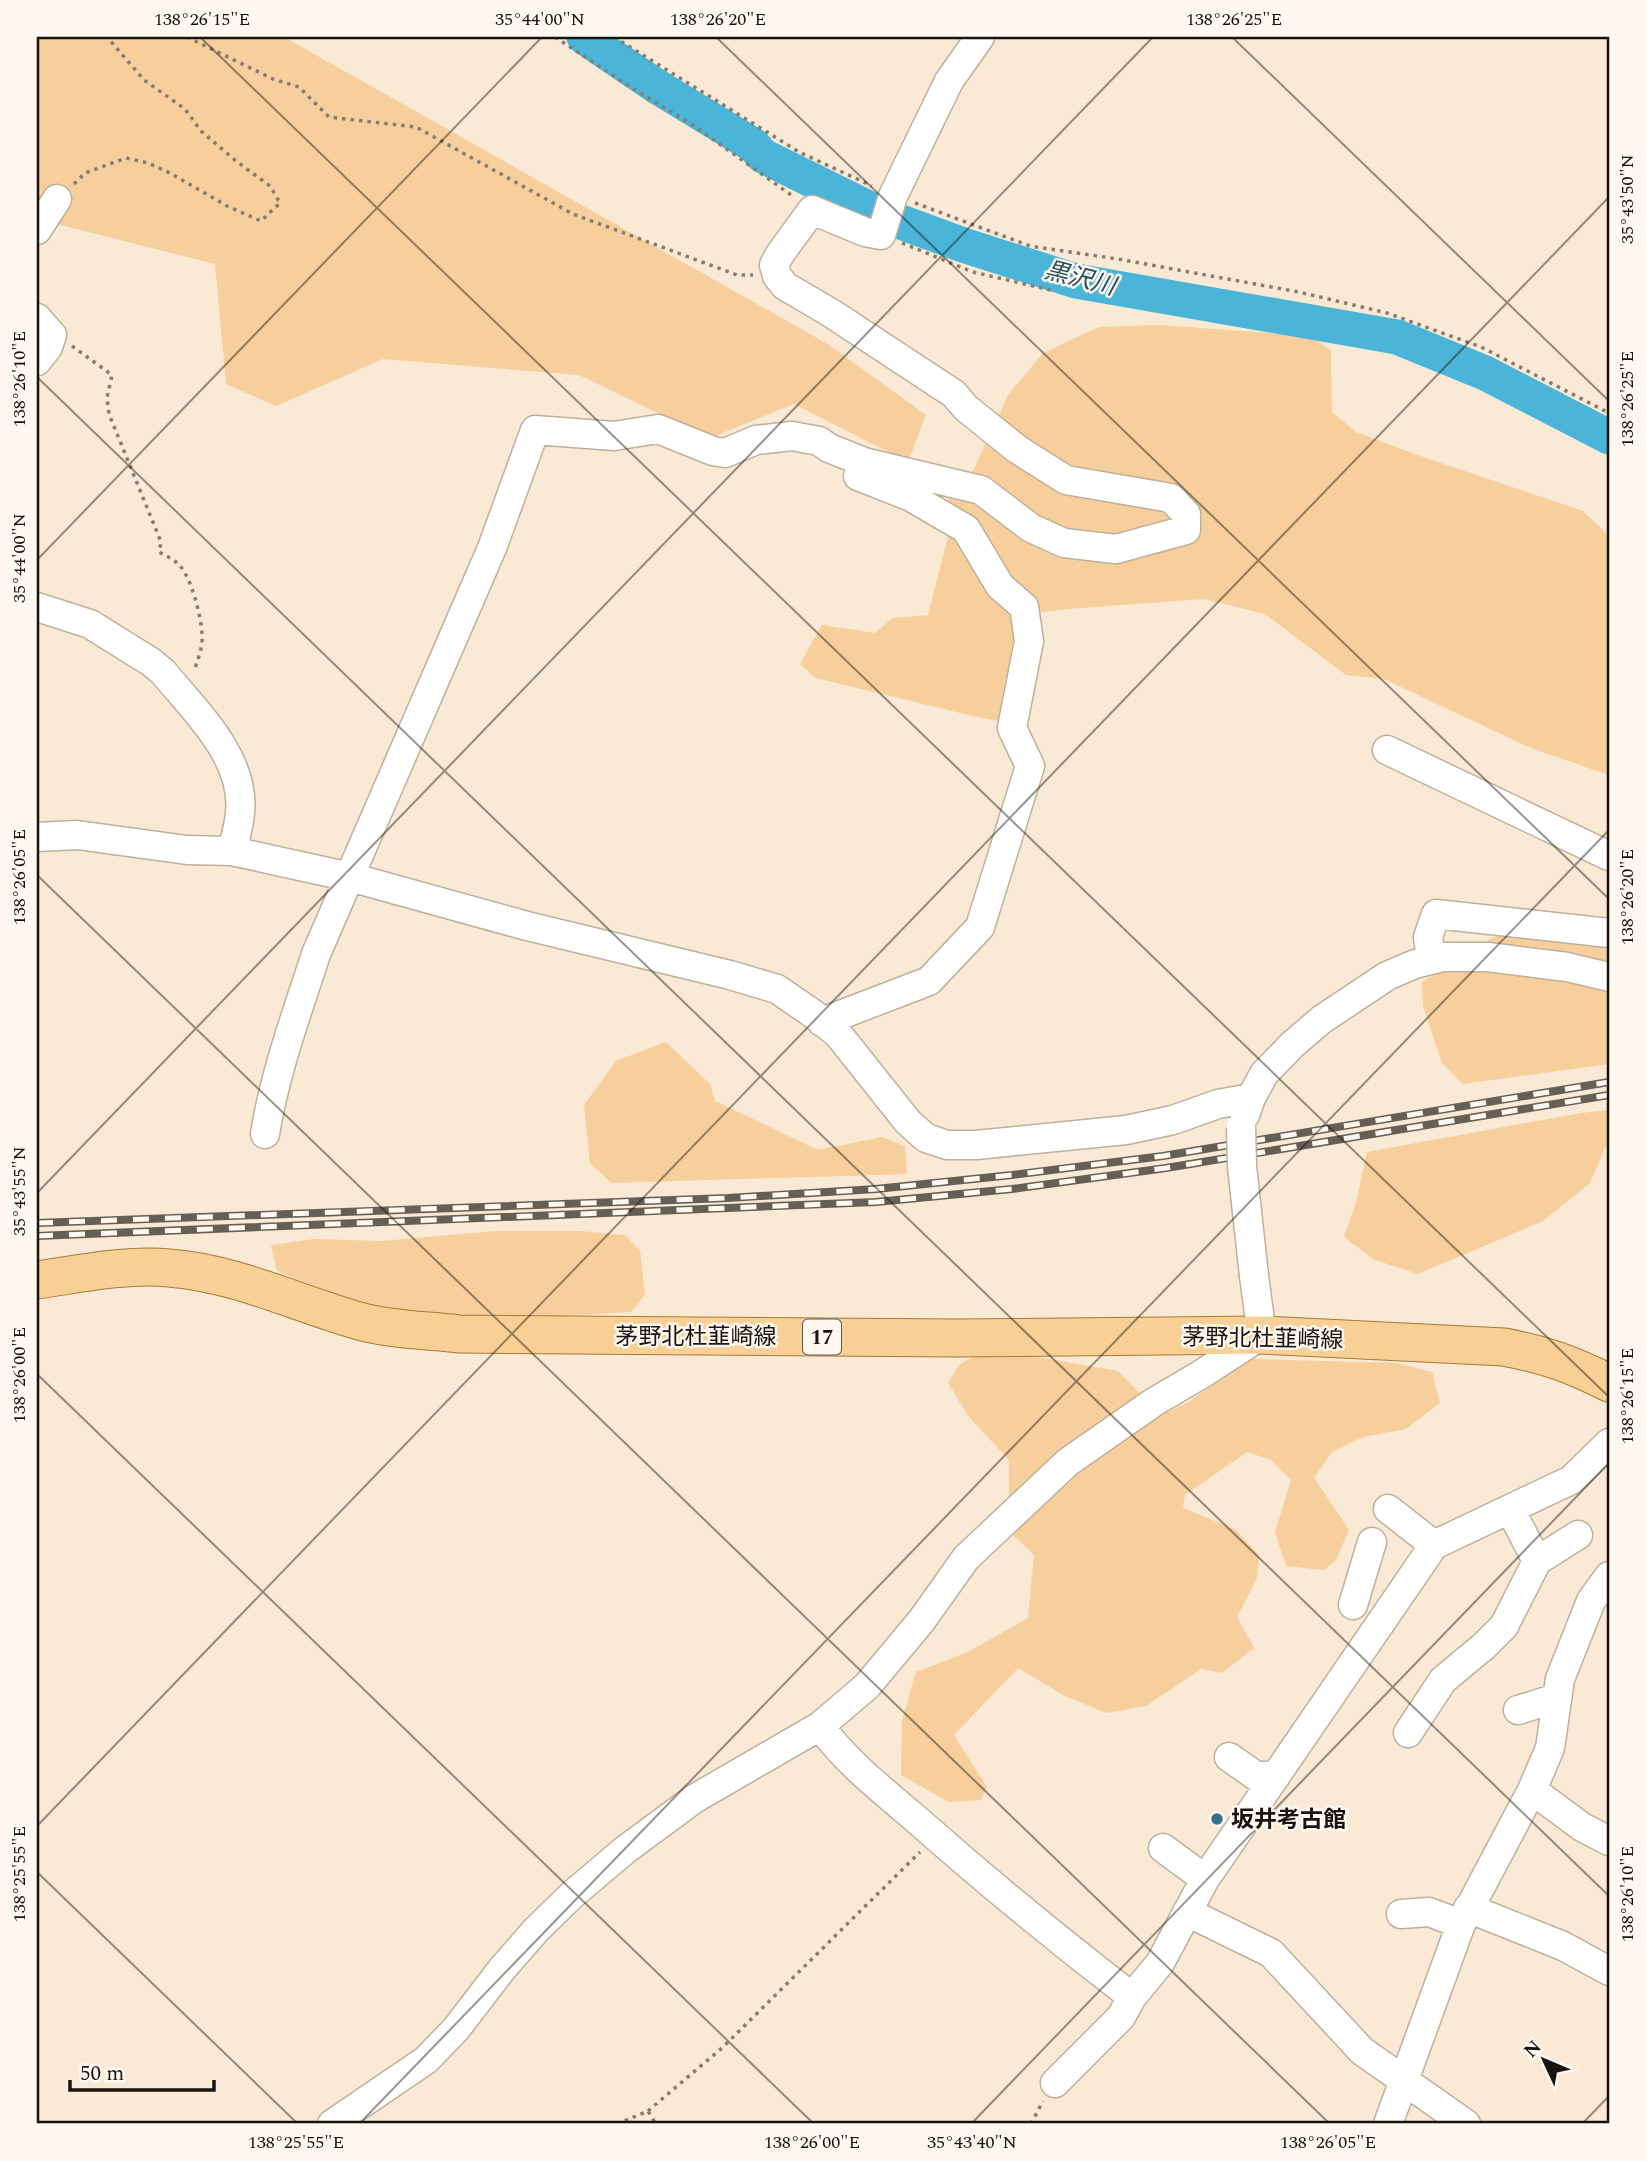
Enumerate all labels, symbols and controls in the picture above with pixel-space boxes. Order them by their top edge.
text: 138°26'15"E [154,6,250,33]
text: 35°44'00"N [495,6,585,33]
text: 138°26'20"E [670,6,766,33]
text: 138°26'25"E [1186,6,1282,33]
text: 35°43'50"N [1614,154,1641,244]
water label: 黒沢川 [1040,253,1122,306]
text: 138°26'10"E [6,331,33,427]
text: 138°26'25"E [1614,351,1641,447]
text: 35°44'00"N [6,513,33,603]
text: 138°26'05"E [6,829,33,925]
text: 138°26'20"E [1614,849,1641,945]
text: 35°43'55"N [6,1146,33,1236]
street label: 茅野北杜韮崎線 [616,1320,777,1355]
road number: 17 [803,1320,841,1354]
street label: 茅野北杜韮崎線 [1182,1321,1344,1358]
text: 138°26'00"E [6,1327,33,1423]
text: 138°26'15"E [1614,1348,1641,1444]
place label: 坂井考古館 [1231,1803,1346,1838]
marker: 坂井考古館 [1209,1811,1225,1827]
text: 138°25'55"E [6,1826,33,1922]
text: 138°26'10"E [1614,1846,1641,1942]
north arrow [1510,2024,1580,2094]
text: N [1517,2034,1549,2065]
scale bar [70,2049,214,2093]
text: 50 m [80,2058,124,2090]
text: 138°25'55"E [248,2129,344,2156]
text: 138°26'00"E [764,2129,860,2156]
text: 35°43'40"N [927,2129,1017,2156]
text: 138°26'05"E [1280,2129,1376,2156]

